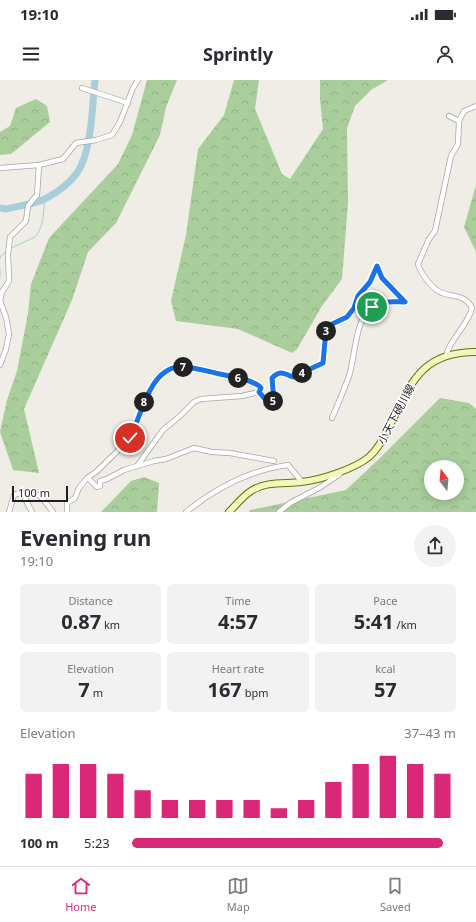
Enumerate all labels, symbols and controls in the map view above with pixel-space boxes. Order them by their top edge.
text: 19:10 [20,4,59,24]
text: Sprintly [203,42,273,66]
icon: menu [20,43,42,65]
icon: person [434,43,456,65]
pin [355,290,389,324]
icon: arrive [361,296,383,318]
pin: 3 [316,321,336,341]
text: 3 [323,323,329,338]
pin: 7 [173,357,193,377]
text: 7 [180,359,186,374]
pin: 4 [292,363,312,383]
text: 4 [299,365,305,380]
pin: 6 [228,368,248,388]
text: 6 [235,370,241,385]
street label: 小天下硯川線 [373,381,418,446]
pin: 5 [263,391,283,411]
pin: 8 [134,392,154,412]
text: 5 [270,393,276,408]
text: 8 [141,394,147,409]
pin [113,421,147,455]
icon: check [119,427,141,449]
north arrow [424,460,464,500]
map controls [424,460,464,500]
scale bar [12,484,68,503]
text: 100 m [18,485,50,500]
text: Evening run [20,522,151,552]
button: share [414,525,456,567]
text: 19:10 [20,552,53,570]
text: Distance [68,593,113,608]
text: Time [225,593,251,608]
text: Pace [373,593,397,608]
text: 0.87 [61,608,101,635]
text: 4:57 [218,608,258,635]
text: 5:41 [354,608,394,635]
text: km [101,617,120,632]
text: /km [394,617,417,632]
text: Elevation [67,661,114,676]
text: Heart rate [212,661,264,676]
text: kcal [375,661,395,676]
text: 7 [78,676,90,703]
text: 167 [207,676,242,703]
text: 57 [374,676,397,703]
text: m [90,685,103,700]
text: bpm [242,685,269,700]
text: Elevation [20,724,76,742]
text: 37–43 m [404,724,456,742]
text: 100 m [20,834,58,852]
text: 5:23 [84,834,110,852]
tab: Home [65,875,96,914]
tab: Map [227,875,250,914]
tab: Saved [380,875,411,914]

